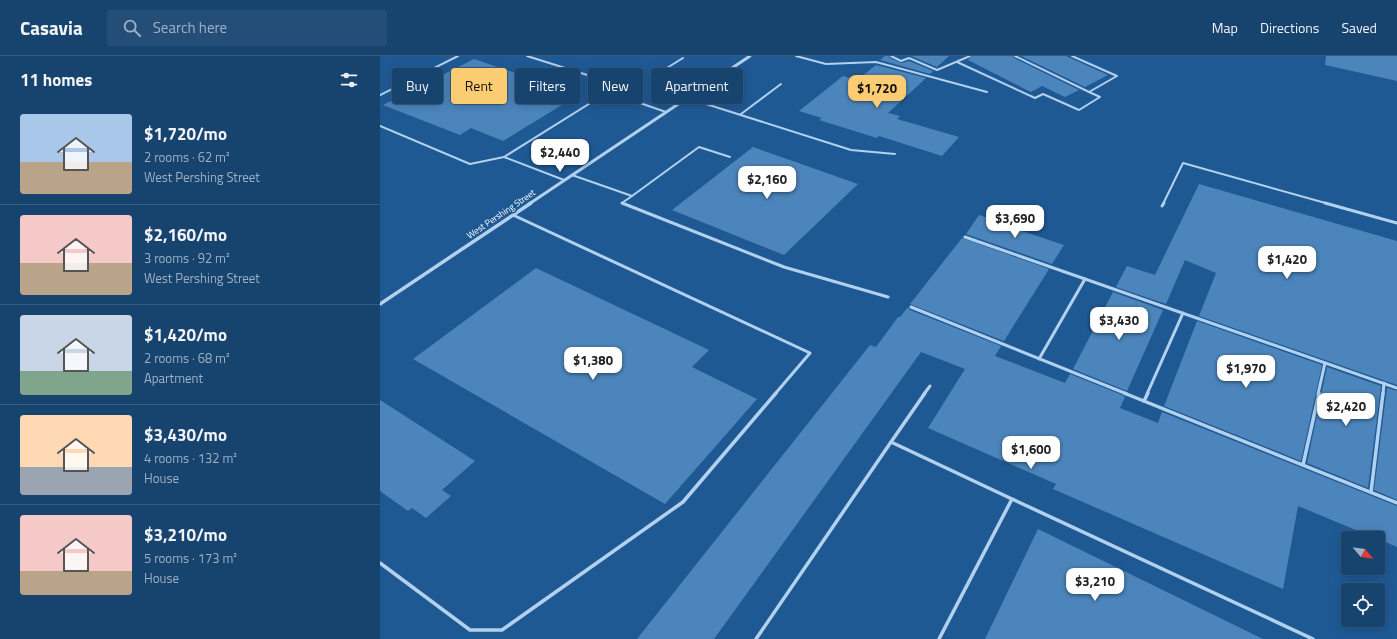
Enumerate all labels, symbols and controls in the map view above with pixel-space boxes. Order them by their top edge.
search box [107,10,387,46]
text: Casavia [20,13,83,42]
text: Search here [153,16,227,39]
icon: search [121,17,143,39]
text: Map [1212,17,1238,38]
text: Directions [1260,17,1319,38]
text: Saved [1341,17,1377,38]
text: 11 homes [20,67,92,93]
chip: Buy [392,68,443,104]
chip: Rent [451,68,507,104]
chip: Filters [515,68,580,104]
chip: New [588,68,643,104]
chip: Apartment [651,68,743,104]
icon: filters [338,69,360,91]
pin: $1,720 [844,75,910,109]
text: $1,720 [857,78,897,98]
text: $1,720/mo [144,121,227,147]
icon: home [52,130,100,178]
pin: $2,440 [527,139,593,173]
text: $2,440 [540,142,580,162]
text: 2 rooms · 62 m² [144,147,230,167]
pin: $2,160 [734,166,800,200]
text: West Pershing Street [144,167,260,187]
text: $2,160 [747,169,787,189]
street label: West Pershing Street [464,185,538,241]
pin: $3,690 [982,205,1048,239]
text: $3,690 [995,208,1035,228]
text: $2,160/mo [144,222,227,248]
icon: home [52,231,100,279]
pin: $1,420 [1254,246,1320,280]
text: 3 rooms · 92 m² [144,248,230,268]
text: $1,420 [1267,249,1307,269]
text: West Pershing Street [144,268,260,288]
pin: $3,430 [1086,307,1152,341]
text: $3,430 [1099,310,1139,330]
text: $1,420/mo [144,322,227,348]
icon: home [52,331,100,379]
pin: $1,380 [560,347,626,381]
text: 2 rooms · 68 m² [144,348,230,368]
text: $1,380 [573,350,613,370]
pin: $1,970 [1213,355,1279,389]
text: $1,970 [1226,358,1266,378]
text: Apartment [144,368,203,388]
pin: $2,420 [1313,393,1379,427]
text: $2,420 [1326,396,1366,416]
text: $3,430/mo [144,422,227,448]
icon: home [52,431,100,479]
pin: $1,600 [998,436,1064,470]
text: $1,600 [1011,439,1051,459]
text: 4 rooms · 132 m² [144,448,237,468]
text: House [144,468,179,488]
text: $3,210/mo [144,522,227,548]
icon: home [52,531,100,579]
north arrow [1341,531,1385,575]
map controls [1341,531,1385,627]
text: 5 rooms · 173 m² [144,548,237,568]
text: House [144,568,179,588]
pin: $3,210 [1062,568,1128,602]
text: $3,210 [1075,571,1115,591]
button: locate [1341,583,1385,627]

